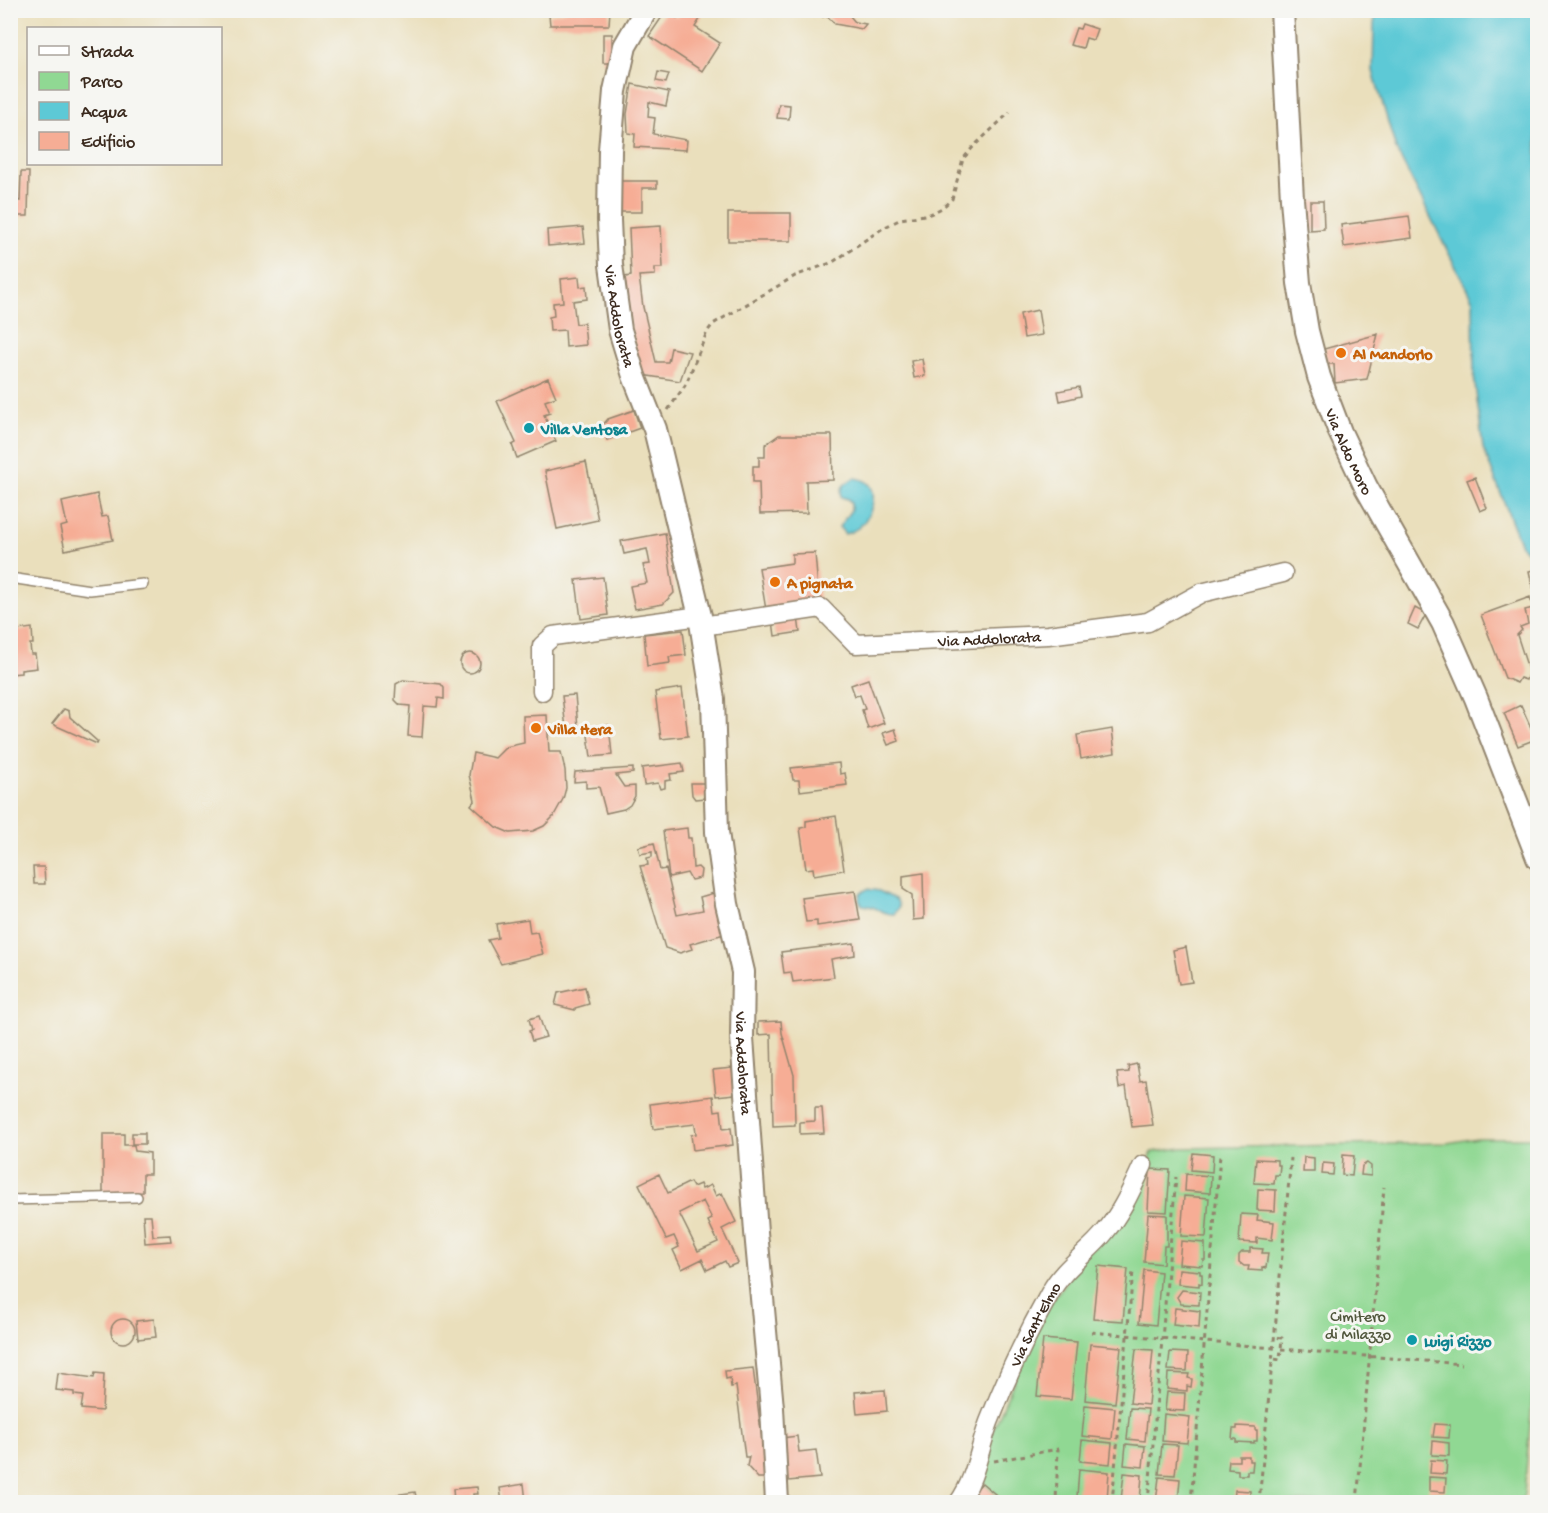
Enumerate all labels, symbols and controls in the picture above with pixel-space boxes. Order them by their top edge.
legend [27,27,222,165]
text: Strada [81,43,135,64]
text: Parco [80,73,123,94]
text: Acqua [81,103,128,124]
text: Edificio [81,133,135,154]
street label: Via Addolorata [598,263,637,371]
marker: Al Mandorlo [1334,346,1348,360]
place label: Al Mandorlo [1352,347,1433,366]
street label: Via Aldo Moro [1319,405,1375,499]
marker: Villa Ventosa [522,421,536,435]
place label: Villa Ventosa [540,422,629,441]
marker: A pignata [768,575,782,589]
place label: A pignata [786,576,854,595]
street label: Via Addolorata [936,629,1043,653]
marker: Villa Hera [529,721,543,735]
place label: Villa Hera [547,722,613,741]
street label: Via Addolorata [729,1010,754,1117]
street label: Via Sant'Elmo [1007,1280,1067,1372]
park label: Cimitero di Milazzo [1325,1309,1391,1346]
marker: Luigi Rizzo [1405,1333,1419,1347]
place label: Luigi Rizzo [1424,1334,1492,1353]

